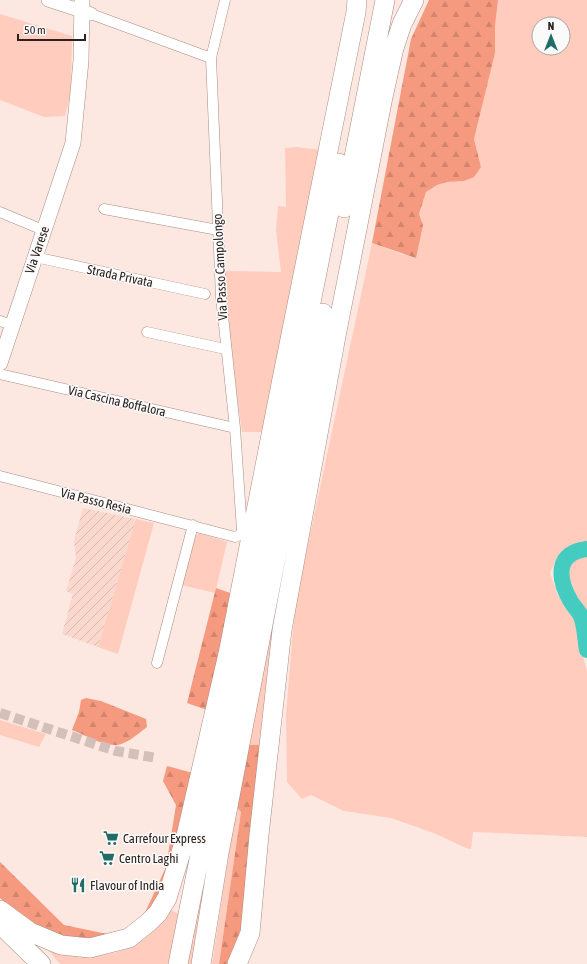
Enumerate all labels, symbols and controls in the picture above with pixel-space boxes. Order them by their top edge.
scale bar [18,16,85,42]
north arrow [531,16,571,56]
text: N [548,20,554,32]
text: 50 m [24,23,46,37]
street label: Via Passo Campolongo [210,213,230,321]
street label: Via Varese [22,224,52,276]
street label: Strada Privata [86,262,154,290]
street label: Via Cascina Boffalora [67,382,167,420]
street label: Via Passo Resia [59,485,133,517]
supermarket icon: Carrefour Express [102,829,120,847]
place label: Carrefour Express [123,831,206,846]
supermarket icon: Centro Laghi [98,849,116,867]
place label: Centro Laghi [119,851,179,866]
restaurant icon: Flavour of India [69,876,87,894]
place label: Flavour of India [90,878,164,893]

